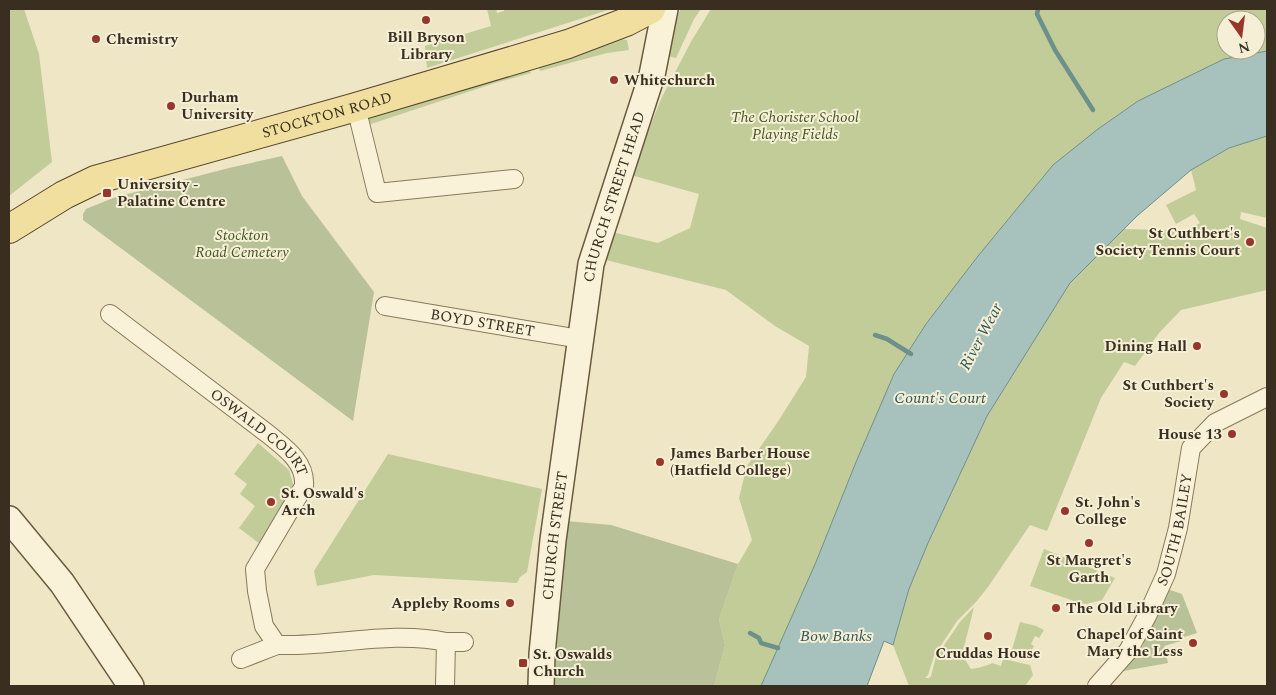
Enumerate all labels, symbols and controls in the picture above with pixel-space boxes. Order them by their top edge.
north arrow [1216,10,1266,60]
marker: Bill Bryson Library [420,14,432,26]
place label: Bill Bryson Library [387,26,465,66]
place label: Chemistry [106,28,179,51]
marker: Chemistry [90,33,102,45]
text: N [1236,36,1252,59]
place label: Whitechurch [624,69,715,92]
marker: Whitechurch [608,74,620,86]
place label: Durham University [181,86,254,126]
street label: STOCKTON ROAD [259,86,395,145]
marker: Durham University [165,100,177,112]
park label: The Chorister School Playing Fields [731,106,859,146]
street label: CHURCH STREET HEAD [578,108,652,284]
place label: University - Palatine Centre [117,173,226,213]
marker: University - Palatine Centre [101,187,113,199]
place label: St Cuthbert's Society Tennis Court [1096,222,1240,262]
park label: Stockton Road Cemetery [195,224,289,264]
marker: St Cuthbert's Society Tennis Court [1244,236,1256,248]
water label: River Wear [953,298,1009,374]
street label: BOYD STREET [429,303,536,343]
place label: Dining Hall [1105,335,1187,358]
marker: Dining Hall [1191,340,1203,352]
place label: St Cuthbert's Society [1123,374,1215,414]
street label: OSWALD COURT [205,383,314,479]
water label: Count's Court [894,386,987,410]
marker: St Cuthbert's Society [1218,388,1230,400]
place label: House 13 [1158,423,1222,446]
marker: House 13 [1226,428,1238,440]
place label: James Barber House (Hatfield College) [670,442,810,482]
marker: James Barber House (Hatfield College) [654,456,666,468]
street label: CHURCH STREET [536,470,574,601]
street label: SOUTH BAILEY [1151,472,1199,590]
place label: St. Oswald's Arch [281,482,364,522]
place label: St. John's College [1075,491,1140,531]
marker: St. Oswald's Arch [265,496,277,508]
marker: St. John's College [1059,505,1071,517]
marker: St Margret's Garth [1083,537,1095,549]
place label: St Margret's Garth [1046,549,1132,589]
place label: Appleby Rooms [391,592,500,615]
marker: Appleby Rooms [504,597,516,609]
place label: The Old Library [1066,597,1178,620]
marker: The Old Library [1050,602,1062,614]
place label: Chapel of Saint Mary the Less [1076,623,1183,663]
water label: Bow Banks [800,624,872,648]
marker: Cruddas House [982,630,994,642]
marker: Chapel of Saint Mary the Less [1187,637,1199,649]
place label: Cruddas House [935,642,1041,665]
place label: St. Oswalds Church [533,643,612,683]
marker: St. Oswalds Church [517,657,529,669]

